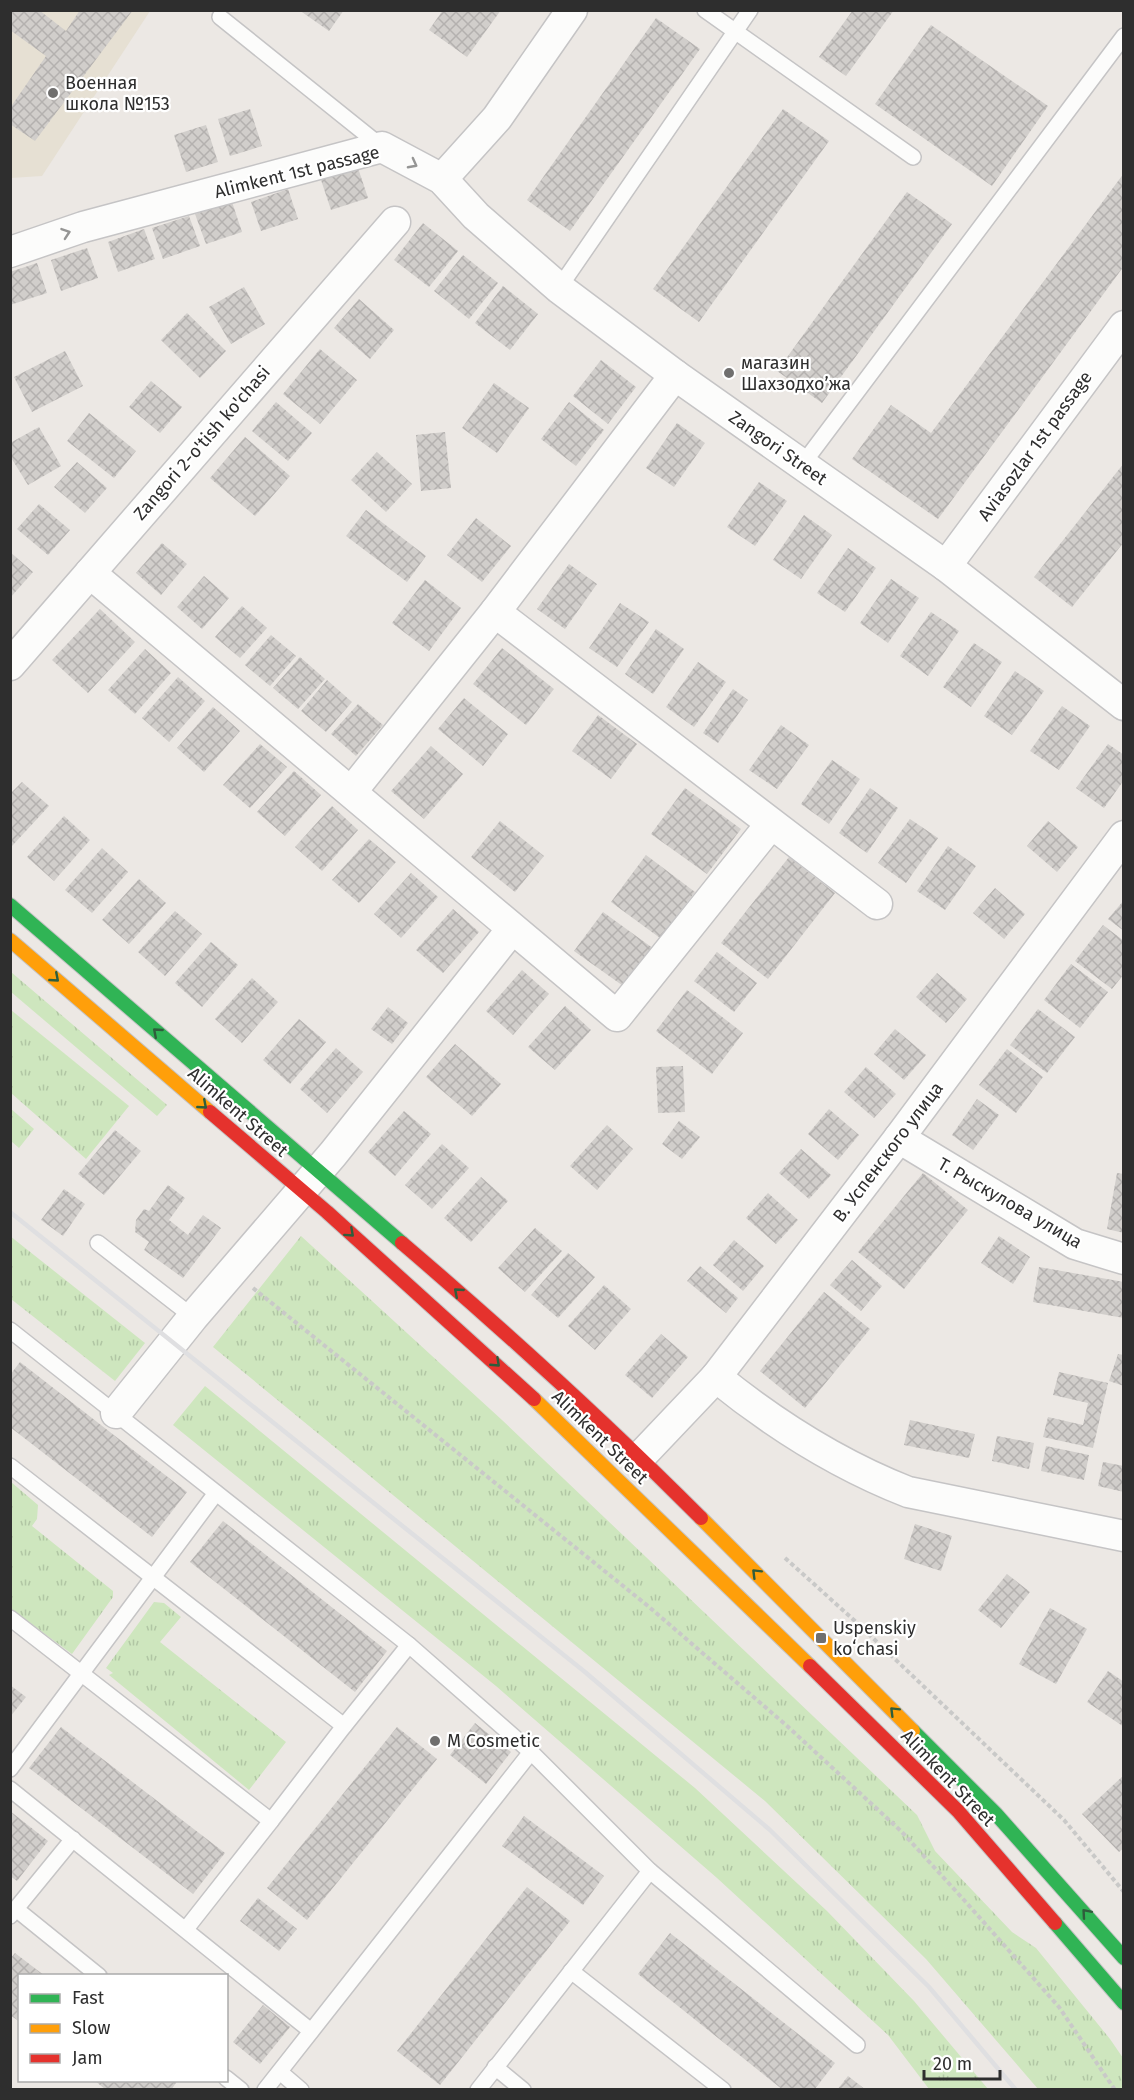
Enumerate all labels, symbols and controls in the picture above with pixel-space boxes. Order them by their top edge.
place label: Военная школа №153 [65,72,170,115]
marker: Военная школа №153 [46,86,60,100]
street label: Alimkent 1st passage [212,141,382,203]
one-way arrow [407,157,417,168]
one-way arrow [60,228,71,240]
place label: магазин Шахзодхо’жа [741,352,851,395]
street label: Zangori 2-o'tish ko'chasi [129,361,275,525]
marker: магазин Шахзодхо’жа [722,366,736,380]
street label: Aviasozlar 1st passage [973,367,1097,525]
street label: Zangori Street [725,406,832,490]
one-way arrow [48,971,59,982]
one-way arrow [153,1028,164,1039]
street label: Alimkent Street [183,1062,293,1162]
street label: В. Успенского улица [828,1078,948,1226]
one-way arrow [196,1098,207,1109]
street label: Т. Рыскулова улица [934,1153,1086,1253]
one-way arrow [343,1226,354,1237]
one-way arrow [455,1288,465,1299]
one-way arrow [488,1355,499,1366]
street label: Alimkent Street [547,1385,653,1489]
one-way arrow [752,1570,763,1580]
place label: Uspenskiy koʻchasi [833,1617,916,1660]
marker: Uspenskiy koʻchasi [814,1631,828,1645]
one-way arrow [890,1708,901,1719]
street label: Alimkent Street [896,1725,1000,1831]
place label: M Cosmetic [447,1730,540,1752]
marker: M Cosmetic [428,1734,442,1748]
one-way arrow [1082,1909,1093,1920]
legend [18,1974,228,2082]
text: Fast [72,1987,105,2009]
text: Slow [72,2017,111,2039]
scale bar [924,2043,1000,2081]
text: Jam [72,2047,103,2069]
text: 20 m [933,2053,972,2075]

